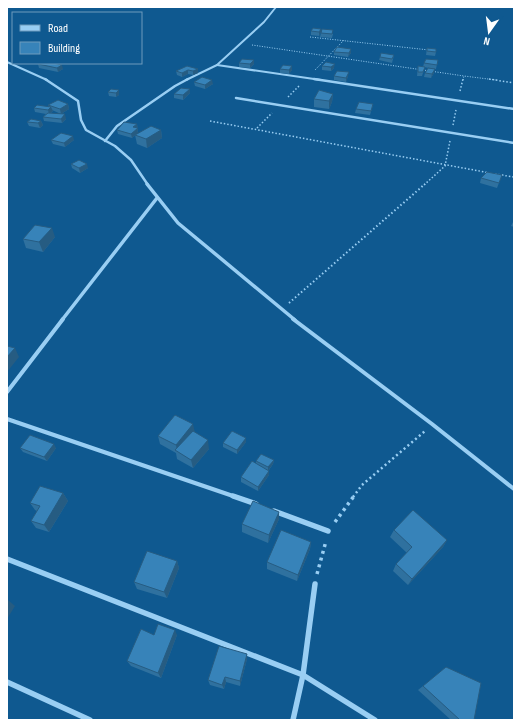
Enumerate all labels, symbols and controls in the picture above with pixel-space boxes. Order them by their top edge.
legend [12,12,142,64]
north arrow [469,12,509,52]
text: Road [48,21,68,36]
text: N [482,34,491,48]
text: Building [48,41,80,56]

